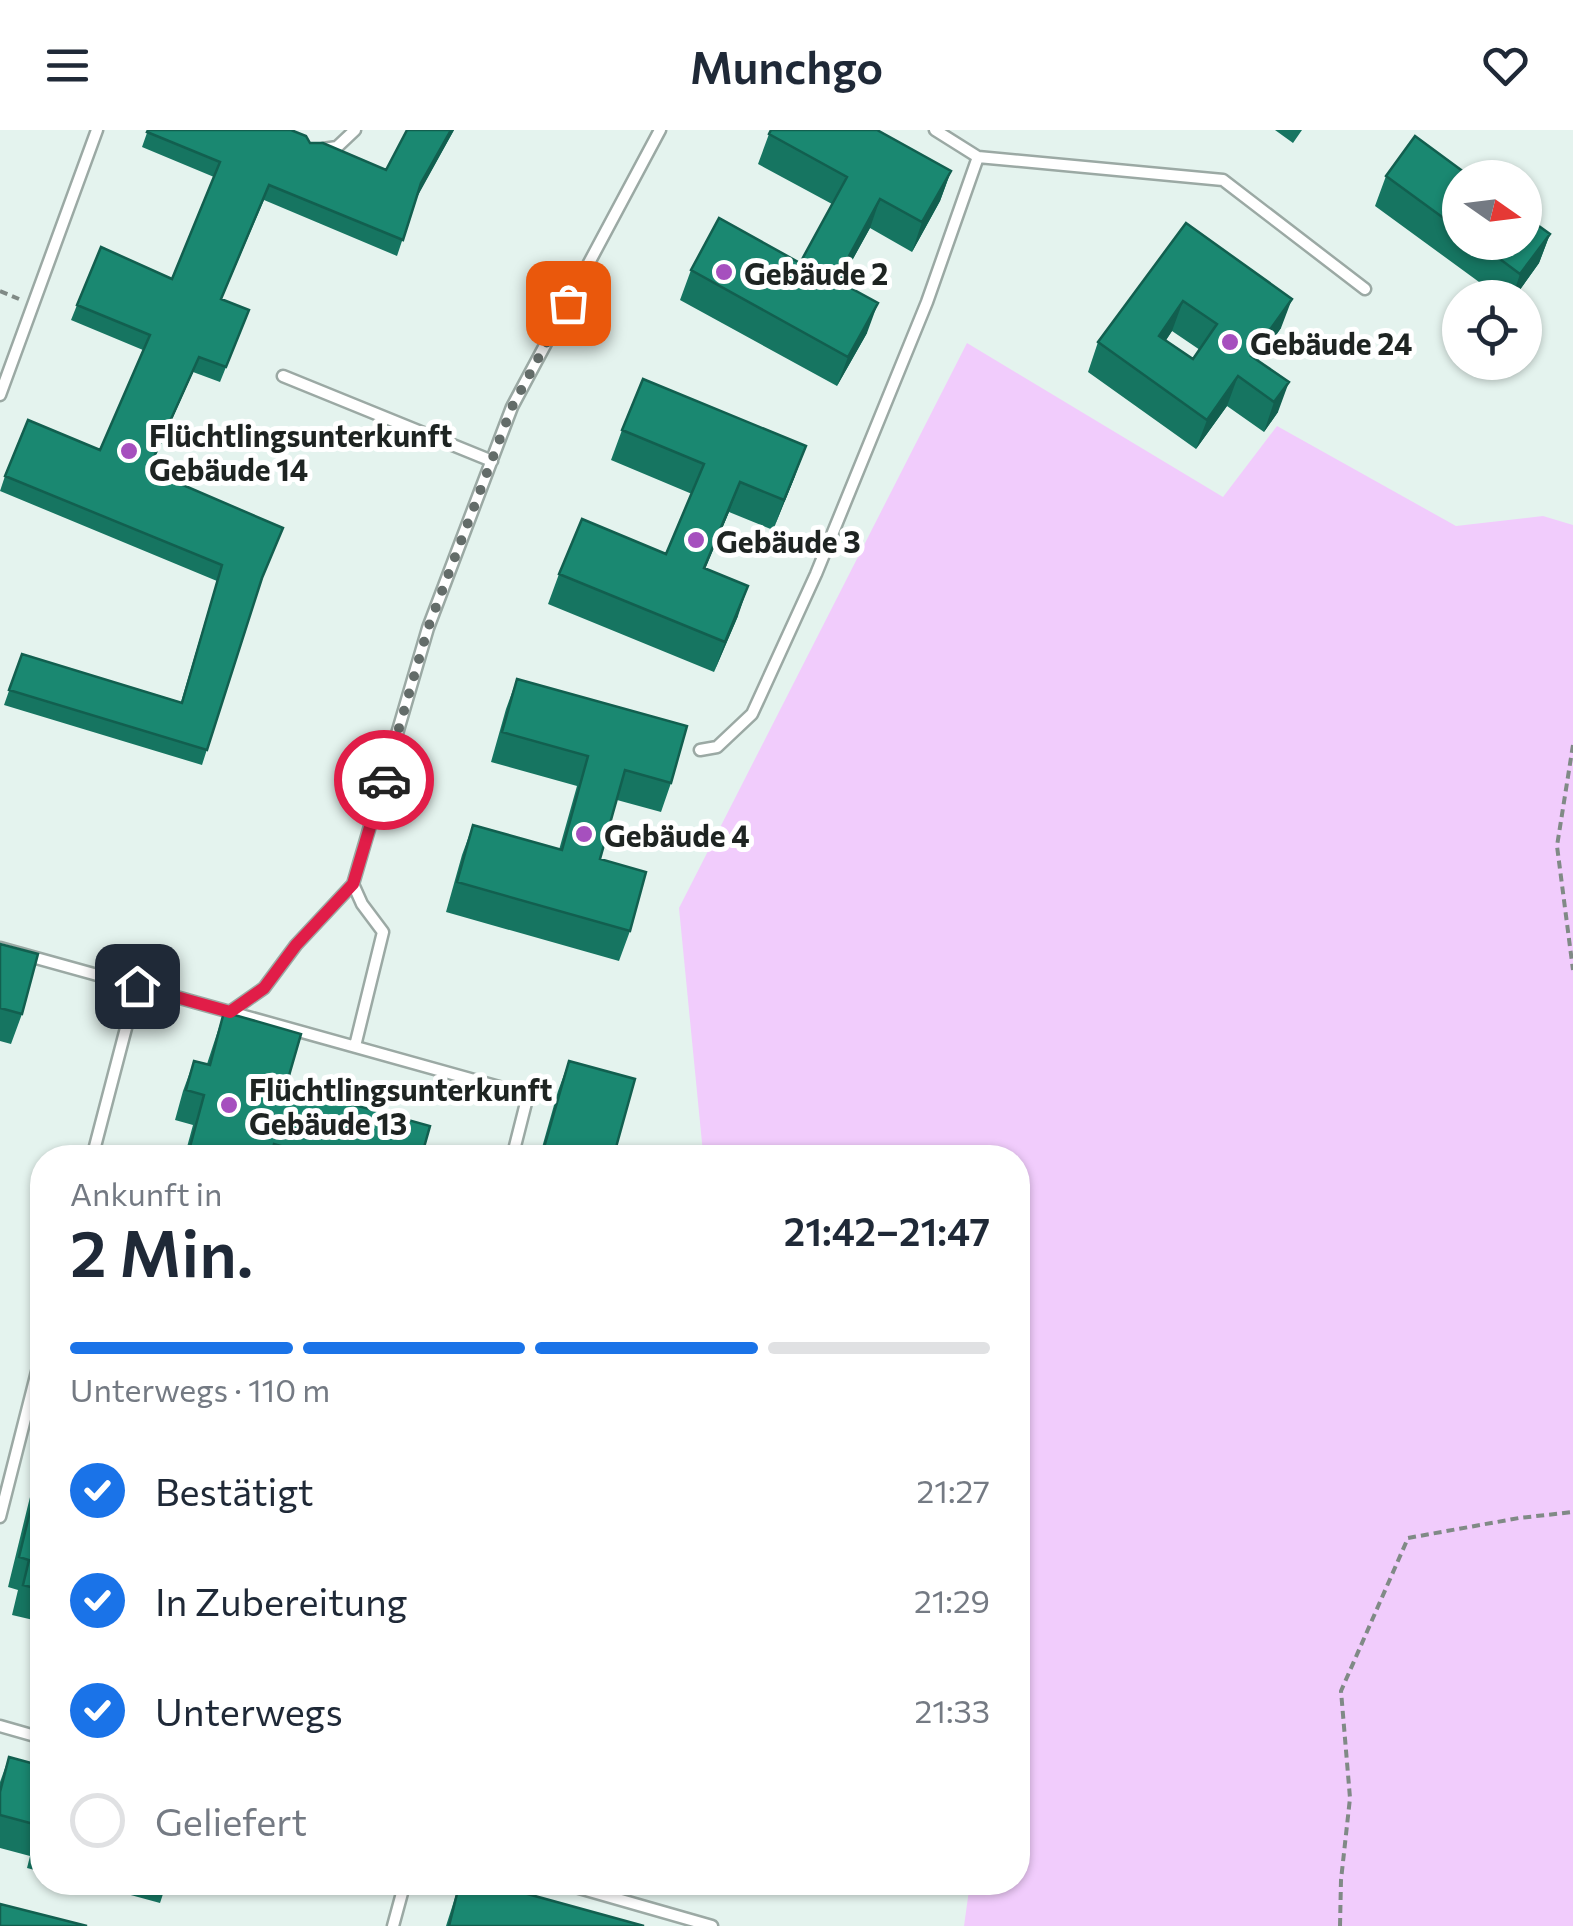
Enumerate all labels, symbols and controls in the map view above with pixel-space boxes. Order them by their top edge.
icon: menu [40,38,95,93]
text: Munchgo [690,38,883,93]
icon: heart [1478,38,1533,93]
north arrow [1442,160,1542,260]
map controls [1442,160,1542,380]
place label: Gebäude 2 [744,254,888,291]
pin [526,261,611,346]
marker: Gebäude 2 [713,261,735,283]
icon: bag [541,276,596,331]
button: locate [1442,280,1542,380]
place label: Gebäude 24 [1250,324,1412,361]
marker: Gebäude 24 [1219,331,1241,353]
place label: Flüchtlingsunterkunft Gebäude 14 [149,416,452,487]
marker: Flüchtlingsunterkunft Gebäude 14 [118,440,140,462]
place label: Gebäude 3 [716,522,861,559]
marker: Gebäude 3 [685,529,707,551]
courier [334,730,434,830]
icon: car [357,753,412,808]
place label: Gebäude 4 [604,816,750,853]
marker: Gebäude 4 [573,823,595,845]
pin [95,944,180,1029]
icon: home [110,959,165,1014]
place label: Flüchtlingsunterkunft Gebäude 13 [249,1070,552,1141]
marker: Flüchtlingsunterkunft Gebäude 13 [218,1094,240,1116]
text: Ankunft in [70,1173,222,1213]
text: 21:42–21:47 [784,1207,990,1254]
text: 2 Min. [70,1211,253,1290]
text: Unterwegs · 110 m [70,1369,330,1409]
icon: check [70,1463,125,1518]
text: Bestätigt [155,1467,314,1514]
text: 21:27 [916,1470,990,1510]
icon: check [70,1573,125,1628]
text: In Zubereitung [155,1577,407,1624]
text: 21:29 [914,1580,990,1620]
icon: check [70,1683,125,1738]
text: Unterwegs [155,1687,343,1734]
text: 21:33 [915,1690,990,1730]
text: Geliefert [155,1797,307,1844]

